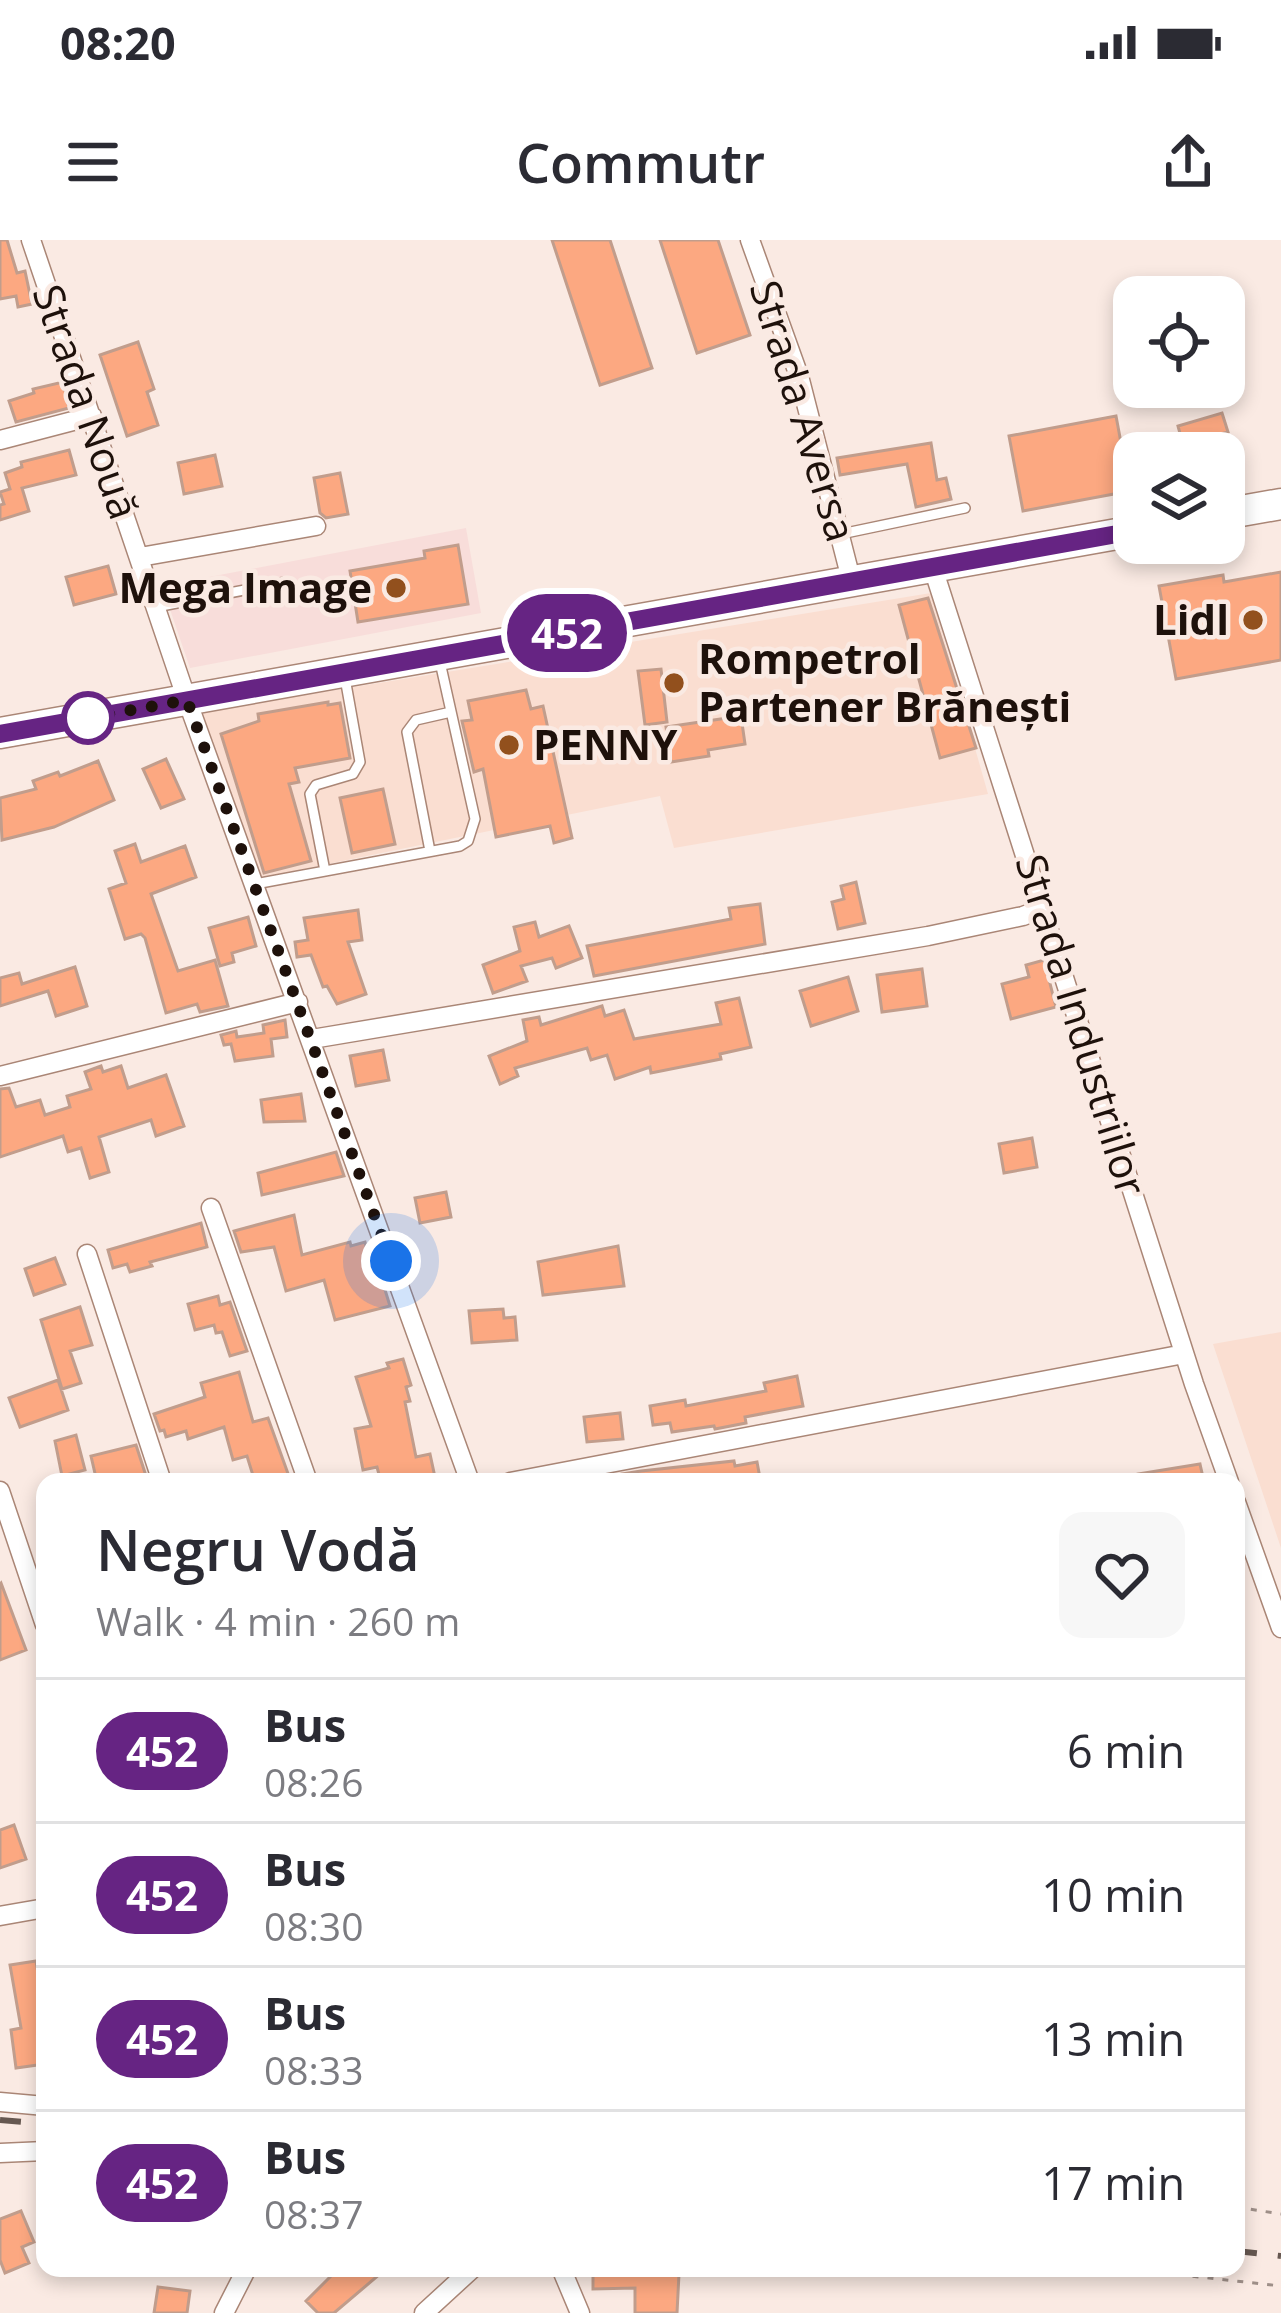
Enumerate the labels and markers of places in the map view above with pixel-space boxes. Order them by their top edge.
place label: Mega Image [119,558,372,615]
marker: Mega Image [383,575,409,601]
place label: Lidl [1153,590,1229,647]
marker: Lidl [1240,607,1266,633]
place label: Rompetrol Partener Brănești [698,629,1071,734]
marker: Rompetrol Partener Brănești [661,670,687,696]
unlabelled marker [63,693,113,743]
place label: PENNY [533,715,678,772]
marker: PENNY [496,732,522,758]

